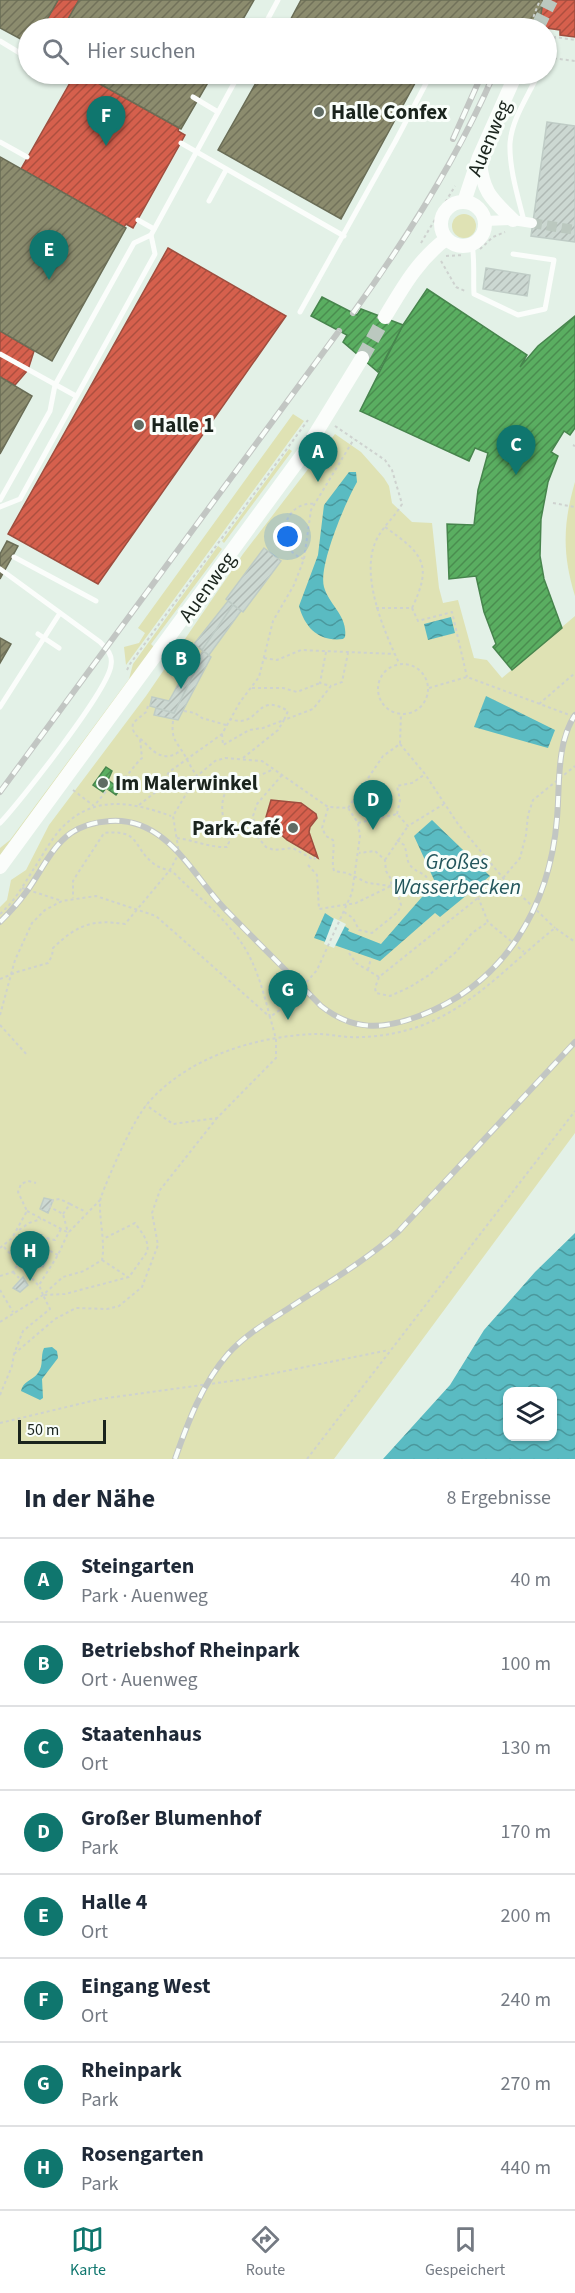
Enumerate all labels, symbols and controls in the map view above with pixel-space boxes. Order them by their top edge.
search box [18,18,557,84]
icon: search [39,35,72,68]
text: Hier suchen [87,35,196,67]
street label: Auenweg [459,95,519,181]
pin: F [86,96,126,146]
place label: Halle Confex [331,97,448,127]
marker: Halle Confex [312,105,326,119]
pin: E [29,230,68,280]
place label: Halle 1 [151,410,214,440]
marker: Halle 1 [132,418,146,432]
pin: C [496,426,536,475]
pin: A [298,432,338,482]
your location [273,522,302,551]
street label: Auenweg [171,545,243,628]
pin: B [162,640,201,689]
place label: Im Malerwinkel [115,768,258,798]
marker: Im Malerwinkel [96,776,110,790]
pin: D [354,780,392,830]
place label: Park-Café [192,813,281,843]
marker: Park-Café [286,821,300,835]
water label: Großes Wasserbecken [393,846,521,903]
pin: G [268,970,308,1020]
pin: H [10,1232,50,1281]
map controls [503,1387,557,1441]
button: layers [503,1387,557,1441]
scale bar [18,1417,106,1444]
text: 50 m [27,1419,59,1441]
text: In der Nähe [24,1480,155,1517]
text: 8 Ergebnisse [446,1484,551,1512]
text: Steingarten [81,1550,194,1582]
text: A [38,1566,49,1594]
text: 40 m [511,1566,551,1594]
text: Park · Auenweg [81,1582,208,1610]
text: Betriebshof Rheinpark [81,1634,300,1666]
text: B [37,1650,50,1678]
text: 100 m [501,1650,551,1678]
text: Ort · Auenweg [81,1666,198,1694]
text: Staatenhaus [81,1718,202,1750]
text: C [38,1734,49,1762]
text: 130 m [501,1734,551,1762]
text: Ort [81,1750,108,1778]
text: Großer Blumenhof [81,1802,261,1834]
text: D [37,1818,50,1846]
text: 170 m [501,1818,551,1846]
text: Park [81,1834,118,1862]
text: Halle 4 [81,1886,147,1918]
text: E [38,1902,49,1930]
text: 200 m [501,1902,551,1930]
text: Ort [81,1918,108,1946]
text: Eingang West [81,1970,210,2002]
text: F [38,1986,49,2014]
text: 240 m [501,1986,551,2014]
text: Ort [81,2002,108,2030]
text: Rheinpark [81,2054,182,2086]
text: G [37,2070,50,2098]
text: 270 m [501,2070,551,2098]
text: Park [81,2086,118,2114]
text: Rosengarten [81,2138,204,2170]
text: H [37,2154,50,2182]
text: 440 m [501,2154,551,2182]
text: Park [81,2170,118,2198]
tab: Karte [70,2223,106,2281]
tab: Route [246,2223,285,2281]
tab: Gespeichert [425,2223,505,2281]

